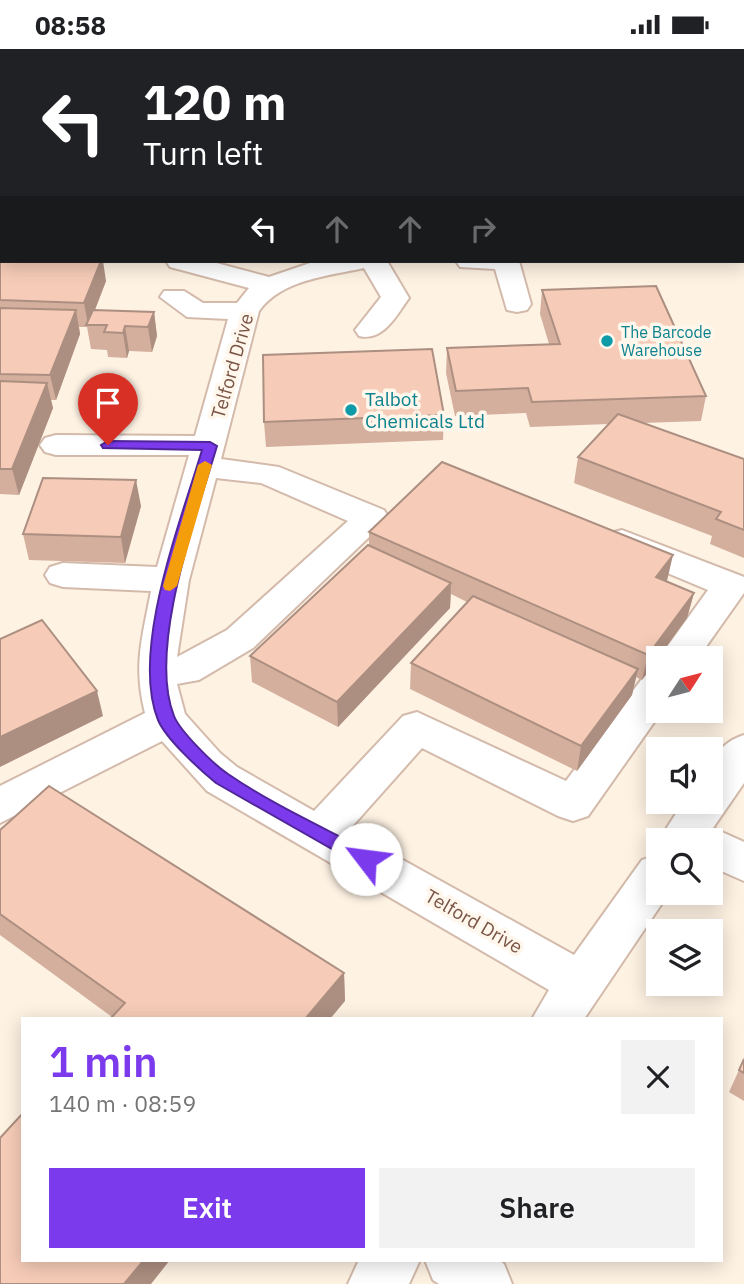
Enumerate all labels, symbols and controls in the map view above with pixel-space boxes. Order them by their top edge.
text: 08:58 [35,8,106,42]
text: 120 m [143,70,287,133]
icon: left [28,77,119,168]
text: Turn left [143,132,263,174]
icon: left [245,210,283,248]
icon: ahead [318,210,356,248]
icon: ahead [391,210,429,248]
icon: right [464,210,502,248]
street label: Telford Drive [206,311,258,421]
place label: The Barcode Warehouse [621,322,712,360]
marker: The Barcode Warehouse [599,333,615,349]
pin [78,373,138,445]
icon: arrive [89,384,127,422]
place label: Talbot Chemicals Ltd [365,387,485,433]
marker: Talbot Chemicals Ltd [343,402,359,418]
north arrow [646,646,723,723]
map controls [646,646,723,996]
button: sound [646,737,723,814]
position arrow [329,822,403,896]
button: search [646,828,723,905]
street label: Telford Drive [421,884,527,958]
button: layers [646,919,723,996]
text: 1 min [49,1034,158,1089]
button: close [621,1040,695,1114]
text: 140 m · 08:59 [49,1088,196,1118]
button: Exit [49,1168,365,1248]
button: Share [379,1168,695,1248]

